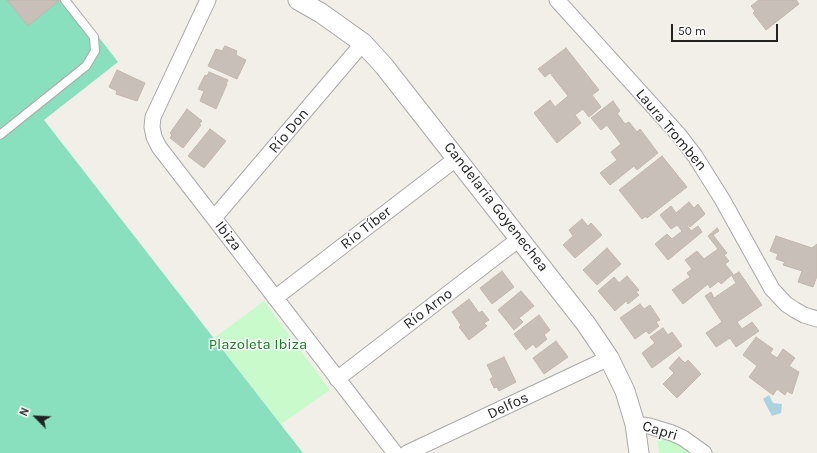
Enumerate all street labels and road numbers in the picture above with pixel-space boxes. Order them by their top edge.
street label: Laura Tromben [632,85,710,175]
street label: Río Don [265,105,313,157]
street label: Candelaria Goyenechea [440,139,552,275]
street label: Río Tíber [337,203,395,253]
street label: Ibiza [211,217,245,255]
street label: Río Arno [400,285,456,333]
street label: Delfos [485,389,531,423]
street label: Capri [640,417,680,445]

